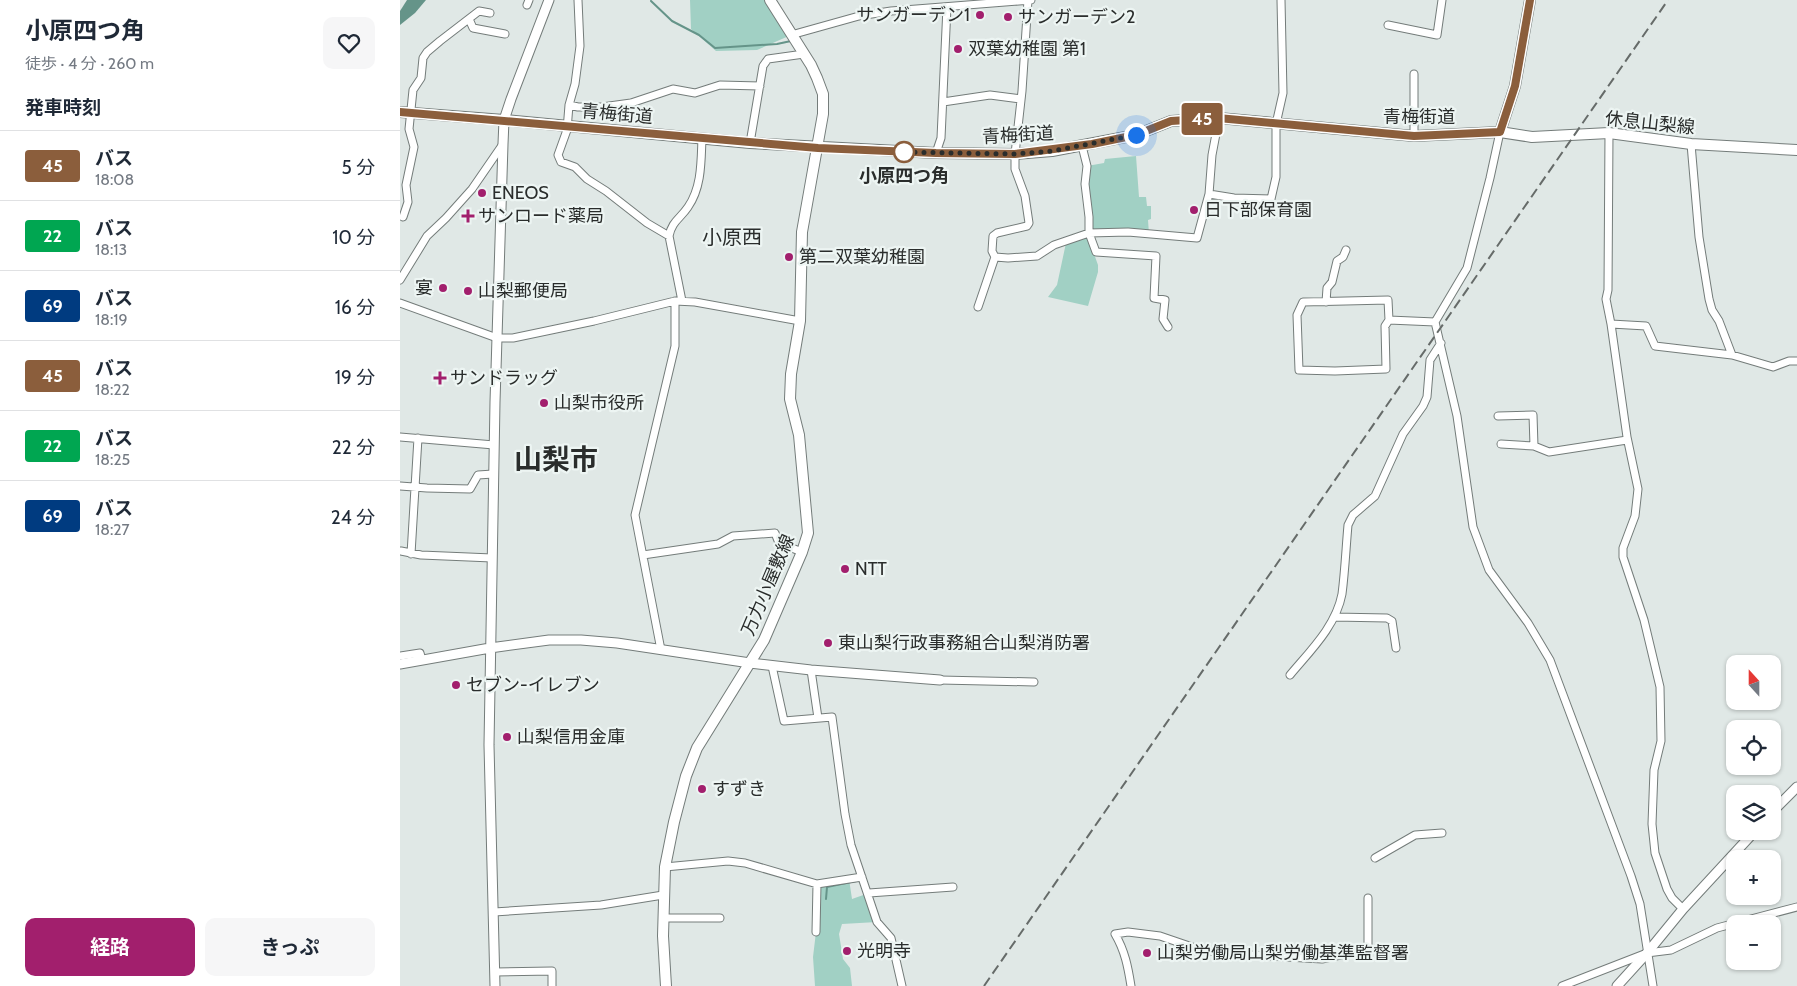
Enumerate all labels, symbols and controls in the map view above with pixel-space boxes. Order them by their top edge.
place label: サンガーデン1 [856,4,970,26]
place label: サンガーデン2 [1018,6,1135,28]
marker: サンガーデン1 [974,9,986,21]
marker: サンガーデン2 [1002,11,1014,23]
text: 小原四つ角 [25,16,145,45]
button: heart [323,17,375,69]
place label: 双葉幼稚園 第1 [968,38,1086,60]
marker: 双葉幼稚園 第1 [952,43,964,55]
text: 徒歩 · 4 分 · 260 m [25,54,154,73]
text: 発車時刻 [25,96,101,119]
street label: 青梅街道 [580,100,654,128]
line badge: 45 [1180,103,1224,135]
street label: 青梅街道 [1383,106,1455,128]
street label: 休息山梨線 [1604,107,1696,139]
text: 45 [1192,108,1212,130]
street label: 青梅街道 [981,122,1055,148]
your location [1124,123,1149,148]
marker: 小原四つ角 [893,141,915,163]
text: バス [95,147,133,170]
text: 45 [42,155,63,177]
text: 5 分 [341,156,375,179]
place label: 小原四つ角 [859,165,949,187]
text: 18:08 [95,170,134,189]
place label: ENEOS [492,182,549,204]
marker: ENEOS [476,187,488,199]
place label: 日下部保育園 [1204,199,1312,221]
marker: 日下部保育園 [1188,204,1200,216]
place label: サンロード薬局 [478,205,604,227]
marker: サンロード薬局 [462,210,474,222]
text: バス [95,217,133,240]
text: 22 [43,225,62,247]
district label: 小原西 [702,225,762,249]
text: 10 分 [332,226,375,249]
text: 18:13 [95,240,127,259]
place label: 第二双葉幼稚園 [799,246,925,268]
marker: 第二双葉幼稚園 [783,251,795,263]
place label: 宴 [415,277,433,299]
place label: 山梨郵便局 [478,280,568,302]
marker: 宴 [437,282,449,294]
marker: 山梨郵便局 [462,285,474,297]
text: バス [95,287,133,310]
text: 69 [42,295,63,317]
text: 16 分 [335,296,375,319]
text: 18:19 [95,310,128,329]
text: バス [95,357,133,380]
text: 45 [42,365,63,387]
text: 19 分 [335,366,375,389]
place label: サンドラッグ [450,367,558,389]
marker: サンドラッグ [434,372,446,384]
text: 18:22 [95,380,130,399]
place label: 山梨市役所 [554,392,644,414]
marker: 山梨市役所 [538,397,550,409]
text: バス [95,427,133,450]
text: 22 [43,435,62,457]
text: 22 分 [332,436,375,459]
district label: 山梨市 [514,442,598,476]
text: 18:25 [95,450,130,469]
text: バス [95,497,133,520]
text: 69 [42,505,63,527]
text: 24 分 [331,506,375,529]
text: 18:27 [95,520,130,539]
street label: 万力小屋敷線 [737,531,799,639]
place label: NTT [855,558,887,580]
marker: NTT [839,563,851,575]
place label: 東山梨行政事務組合山梨消防署 [838,632,1090,654]
marker: 東山梨行政事務組合山梨消防署 [822,637,834,649]
north arrow [1726,655,1781,710]
map controls [1726,655,1781,970]
place label: セブン-イレブン [466,674,600,696]
marker: セブン-イレブン [450,679,462,691]
button: locate [1726,720,1781,775]
place label: 山梨信用金庫 [517,726,625,748]
marker: 山梨信用金庫 [501,731,513,743]
place label: すずき [712,778,766,800]
marker: すずき [696,783,708,795]
button: layers [1726,785,1781,840]
button: + [1726,850,1781,905]
button: − [1726,915,1781,970]
button: 経路 [25,918,195,976]
button: きっぷ [205,918,375,976]
place label: 光明寺 [857,940,911,962]
place label: 山梨労働局山梨労働基準監督署 [1157,942,1409,964]
marker: 光明寺 [841,945,853,957]
marker: 山梨労働局山梨労働基準監督署 [1141,947,1153,959]

